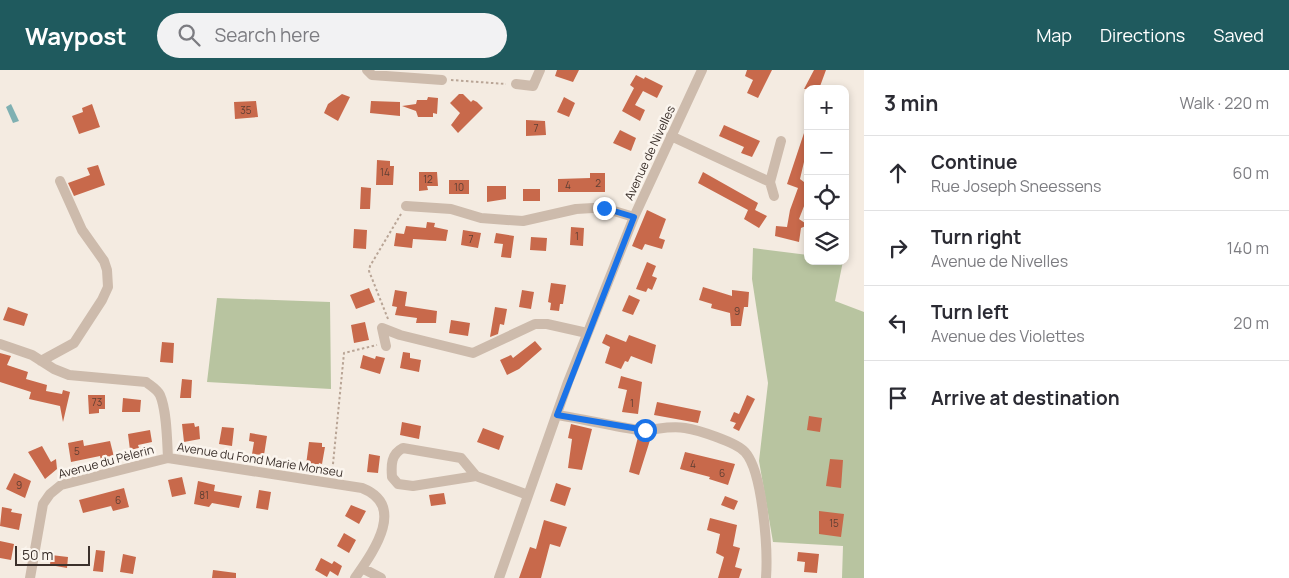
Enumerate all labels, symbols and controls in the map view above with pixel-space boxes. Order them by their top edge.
search box [157,13,507,58]
text: Waypost [25,19,127,52]
icon: search [175,21,203,49]
text: Search here [215,22,320,48]
text: Map [1036,23,1072,47]
text: Directions [1100,23,1185,47]
text: Saved [1213,23,1264,47]
map controls [804,85,849,265]
button: + [804,85,849,130]
text: 3 min [884,89,938,117]
text: Walk · 220 m [1179,92,1269,114]
house number: 35 [240,103,252,117]
street label: Avenue de Nivelles [620,103,679,203]
house number: 7 [533,121,539,135]
button: − [804,130,849,175]
text: Continue [931,149,1017,175]
icon: ahead [884,159,912,187]
text: 60 m [1233,162,1269,184]
house number: 14 [380,165,390,179]
house number: 12 [423,172,433,186]
button: locate [804,175,849,220]
text: Rue Joseph Sneessens [931,175,1101,197]
house number: 2 [595,176,601,190]
house number: 4 [565,178,571,192]
house number: 10 [454,180,464,194]
route end [593,197,616,220]
button: layers [804,220,849,265]
text: Turn right [931,224,1021,250]
house number: 1 [575,229,579,243]
house number: 7 [468,232,474,246]
icon: right [884,234,912,262]
text: 140 m [1227,237,1269,259]
text: Avenue de Nivelles [931,250,1068,272]
text: Turn left [931,299,1009,325]
house number: 9 [734,304,740,318]
icon: left [884,309,912,337]
text: 20 m [1233,312,1269,334]
text: Avenue des Violettes [931,325,1085,347]
icon: arrive [884,384,912,412]
text: Arrive at destination [931,385,1120,411]
house number: 73 [92,395,102,409]
house number: 1 [630,396,634,410]
route start [634,419,657,442]
street label: Avenue du Fond Marie Monseu [176,438,344,481]
street label: Avenue du Pèlerin [56,441,156,482]
house number: 5 [74,444,80,458]
house number: 4 [690,457,696,471]
house number: 6 [719,466,725,480]
house number: 9 [16,478,22,492]
house number: 81 [199,488,209,502]
house number: 6 [115,493,121,507]
house number: 15 [829,516,839,530]
scale bar [15,543,90,566]
text: 50 m [22,545,53,564]

